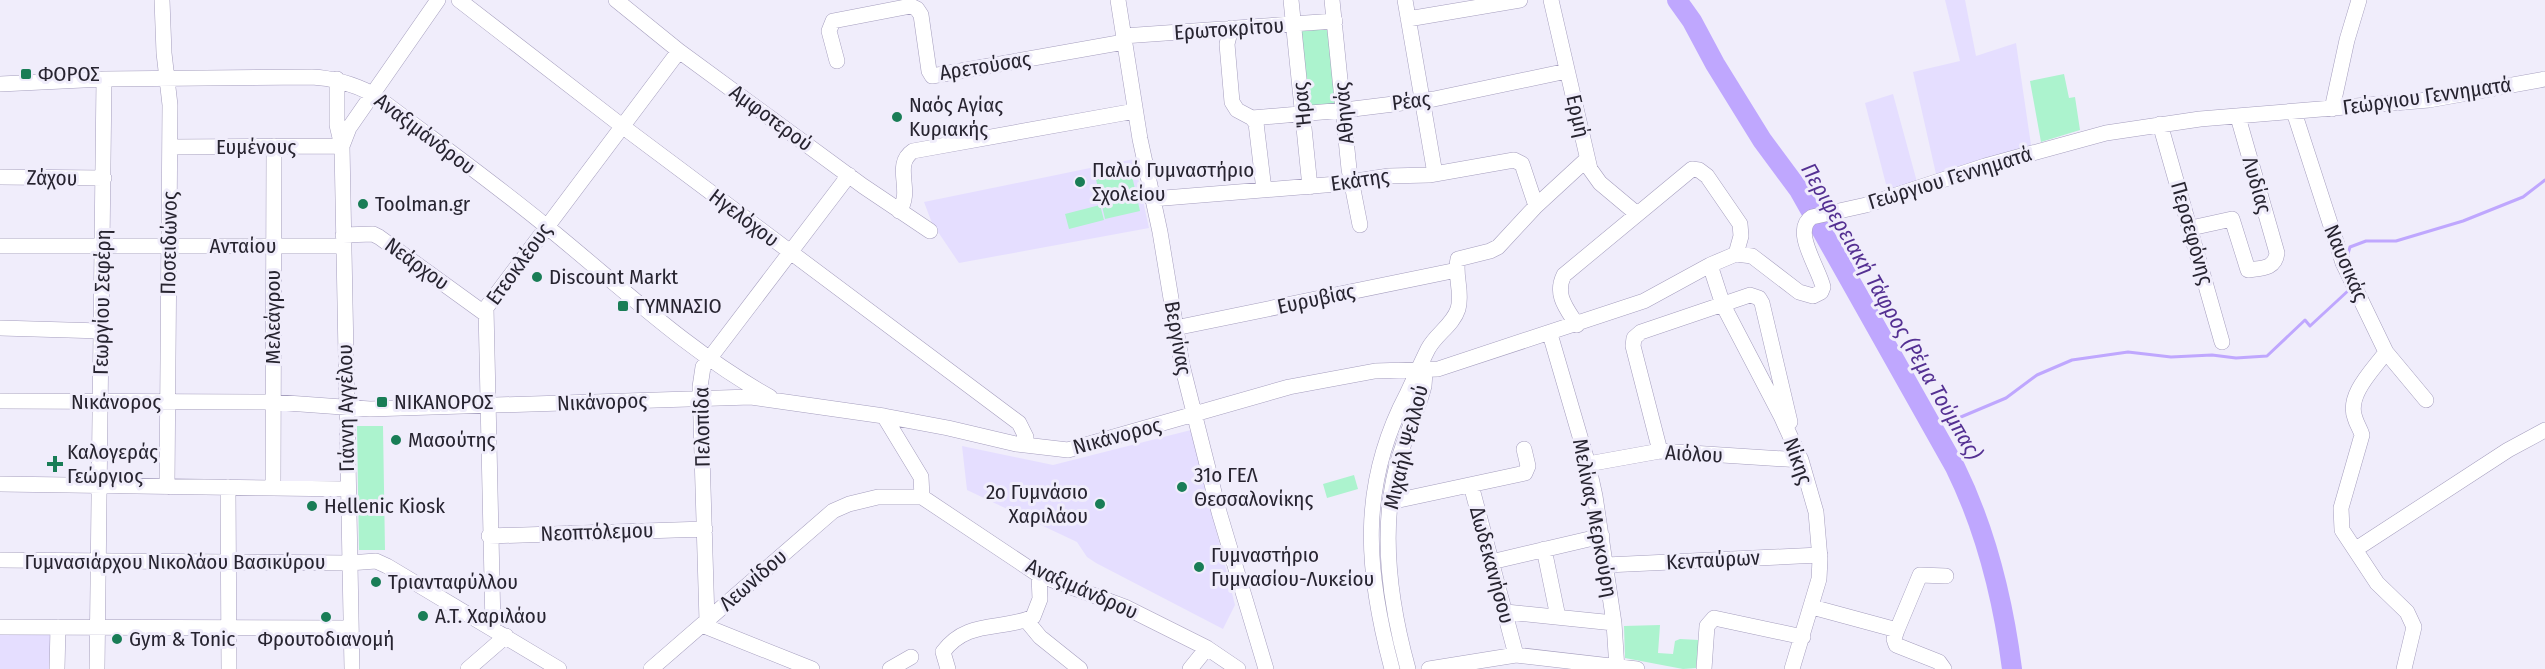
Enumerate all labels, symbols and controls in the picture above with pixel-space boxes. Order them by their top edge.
street label: Ερωτοκρίτου [1173,12,1285,46]
street label: Αρετούσας [938,46,1033,86]
place label: ΦΟΡΟΣ [38,61,100,87]
marker: ΦΟΡΟΣ [19,67,33,81]
street label: Γεώργιου Γεννηματά [2341,71,2513,121]
street label: Αμφοτερού [724,79,818,157]
street label: Ήρας [1287,81,1317,129]
street label: Αθηνάς [1328,81,1360,145]
street label: Ρέας [1390,86,1432,116]
street label: Αναξιμάνδρου [369,88,481,180]
place label: Ναός Αγίας Κυριακής [909,92,1003,142]
street label: Ερμή [1560,92,1596,140]
marker: Ναός Αγίας Κυριακής [890,110,904,124]
street label: Ευμένους [216,134,296,160]
street label: Γεώργιου Γεννηματά [1865,141,2035,215]
street label: Λυδίας [2237,154,2278,217]
place label: Παλιό Γυμναστήριο Σχολείου [1092,157,1254,207]
water label: Περιφερειακή Τάφρος (Ρέμα Τούμπας) [1795,158,1988,465]
street label: Εκάτης [1329,163,1391,197]
street label: Ζάχου [26,165,78,191]
marker: Παλιό Γυμναστήριο Σχολείου [1073,175,1087,189]
street label: Περσεφόνης [2165,178,2219,288]
street label: Ηγελόχου [704,183,784,253]
street label: Ποσειδώνος [155,191,183,295]
place label: Toolman.gr [375,191,471,217]
marker: Toolman.gr [356,197,370,211]
street label: Ετεοκλέους [481,218,558,310]
street label: Ναυσικάς [2318,221,2374,305]
street label: Γεωργίου Σεφέρη [88,229,116,375]
street label: Νεάρχου [380,232,454,296]
street label: Ανταίου [210,233,276,259]
place label: Discount Markt [549,264,678,290]
street label: Μελεάγρου [260,270,286,364]
marker: Discount Markt [530,270,544,284]
street label: Ευρυβίας [1275,278,1357,320]
place label: ΓΥΜΝΑΣΙΟ [635,293,722,319]
marker: ΓΥΜΝΑΣΙΟ [616,299,630,313]
street label: Βεργίνας [1159,299,1197,377]
street label: Γιάννη Αγγέλου [332,344,360,472]
street label: Μιχαήλ Ψελλού [1378,382,1434,512]
street label: Νικάνορος [556,387,648,417]
street label: Πελοπίδα [688,387,716,467]
street label: Νικάνορος [71,389,161,415]
place label: ΝΙΚΑΝΟΡΟΣ [394,389,494,415]
marker: ΝΙΚΑΝΟΡΟΣ [375,395,389,409]
street label: Νικάνορος [1070,412,1164,460]
place label: Μασούτης [408,427,496,453]
marker: Μασούτης [389,433,403,447]
street label: Νίκης [1778,434,1818,488]
street label: Μελίνας Μερκούρη [1567,437,1623,599]
place label: Καλογεράς Γεώργιος [67,439,158,489]
street label: Αιόλου [1664,439,1724,469]
marker: Καλογεράς Γεώργιος [48,457,62,471]
place label: 31ο ΓΕΛ Θεσσαλονίκης [1194,462,1313,512]
place label: 2ο Γυμνάσιο Χαριλάου [986,479,1088,529]
marker: 31ο ΓΕΛ Θεσσαλονίκης [1175,480,1189,494]
place label: Hellenic Kiosk [324,493,445,519]
marker: 2ο Γυμνάσιο Χαριλάου [1093,497,1107,511]
marker: Hellenic Kiosk [305,499,319,513]
street label: Δωδεκανήσου [1464,504,1520,626]
street label: Νεοπτόλεμου [540,517,654,547]
place label: Γυμναστήριο Γυμνασίου-Λυκείου [1211,542,1374,592]
street label: Λεωνίδου [714,544,792,616]
street label: Κενταύρων [1665,545,1761,575]
street label: Γυμνασιάρχου Νικολάου Βασικύρου [24,549,326,575]
street label: Αναξιμάνδρου [1022,553,1142,625]
marker: Γυμναστήριο Γυμνασίου-Λυκείου [1192,560,1206,574]
place label: Τριανταφύλλου [388,569,518,595]
marker: Τριανταφύλλου [369,575,383,589]
place label: Α.Τ. Χαριλάου [435,603,547,629]
marker: Α.Τ. Χαριλάου [416,609,430,623]
marker: Φρουτοδιανομή [319,610,333,624]
place label: Gym & Tonic [129,626,235,652]
place label: Φρουτοδιανομή [258,626,394,652]
marker: Gym & Tonic [110,632,124,646]

